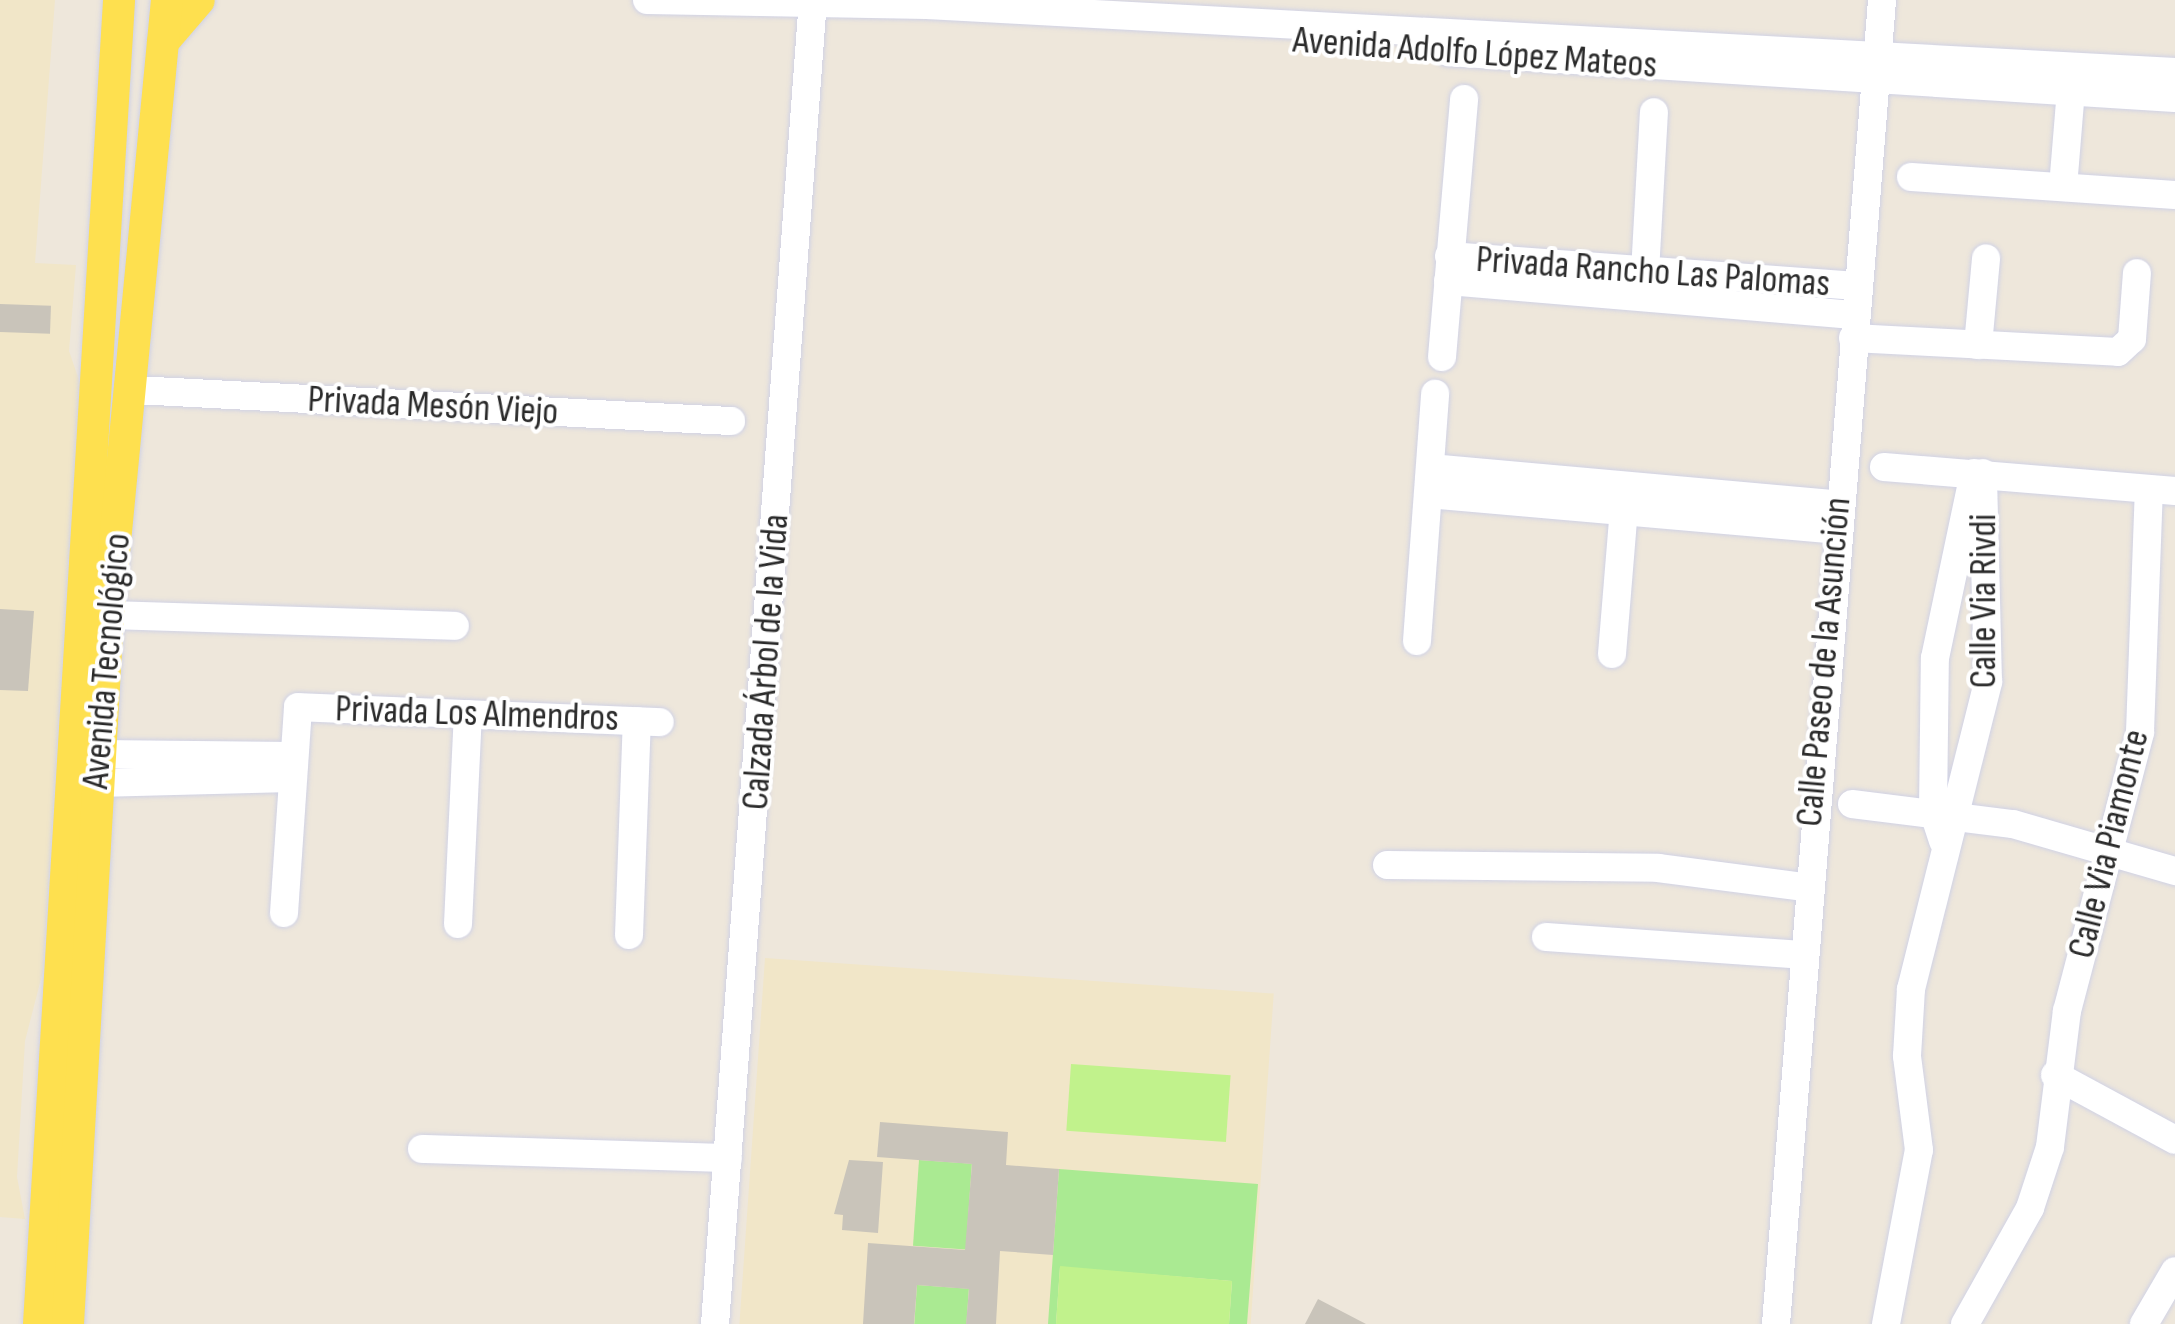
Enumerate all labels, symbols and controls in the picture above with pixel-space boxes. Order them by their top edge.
street label: Avenida Adolfo López Mateos [1291,18,1659,88]
street label: Privada Rancho Las Palomas [1475,237,1831,307]
street label: Privada Mesón Viejo [307,377,559,435]
street label: Calle Paseo de la Asunción [1787,496,1861,828]
street label: Calzada Árbol de la Vida [733,513,799,811]
street label: Calle Via Rivdi [1961,514,2007,688]
street label: Avenida Tecnológico [73,531,141,791]
street label: Privada Los Almendros [334,686,620,742]
street label: Calle Via Piamonte [2059,725,2159,963]

